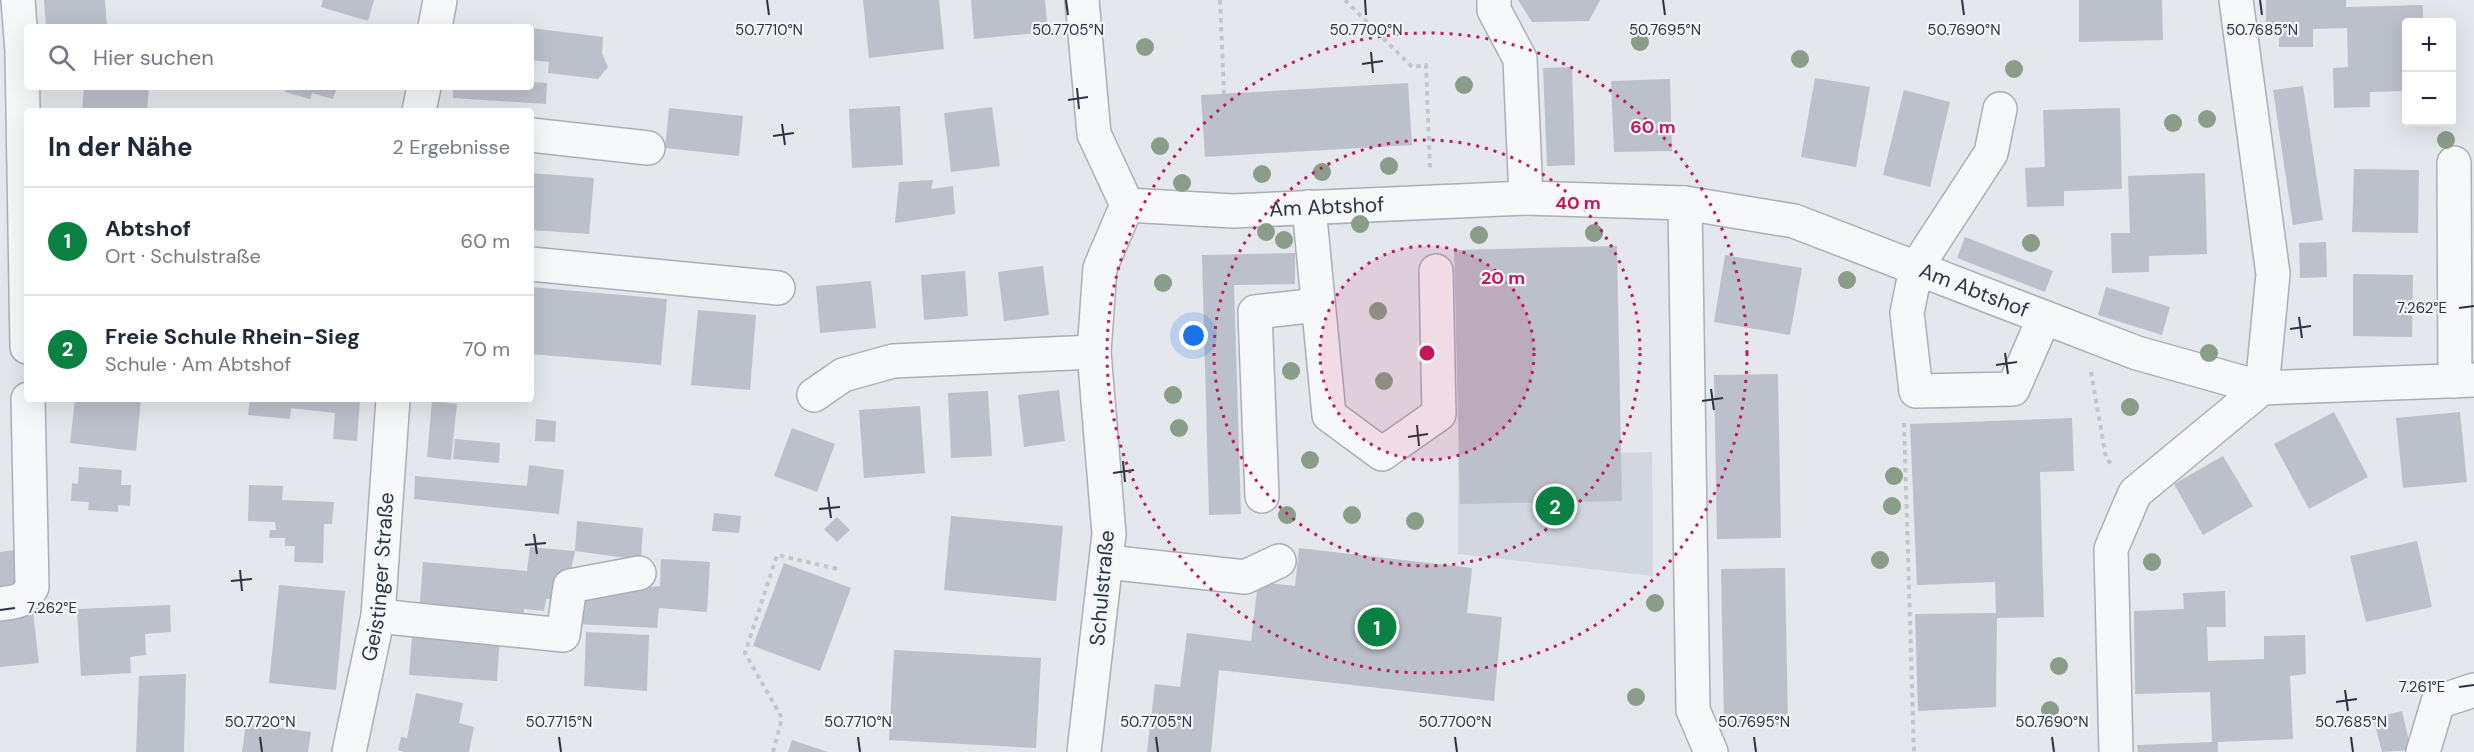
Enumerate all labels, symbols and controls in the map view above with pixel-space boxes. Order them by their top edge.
map controls [2402,18,2456,126]
button: + [2402,18,2456,72]
text: 50.7710°N [735,20,803,40]
text: 50.7705°N [1032,20,1104,40]
text: 50.7700°N [1329,20,1403,40]
text: 50.7695°N [1629,20,1701,40]
text: 50.7690°N [1927,20,2001,40]
text: 50.7685°N [2226,20,2298,40]
search box [24,24,534,90]
icon: search [45,41,78,74]
text: Hier suchen [93,43,214,72]
button: − [2402,72,2456,126]
text: 60 m [1630,115,1676,139]
text: In der Nähe [48,130,193,164]
text: 2 Ergebnisse [392,134,510,160]
street label: Am Abtshof [1268,190,1385,223]
text: 40 m [1555,191,1601,215]
text: Abtshof [105,214,191,243]
text: 1 [64,228,71,254]
text: 60 m [461,228,510,254]
text: Ort · Schulstraße [105,243,261,269]
street label: Am Abtshof [1915,257,2033,324]
text: 20 m [1481,266,1525,290]
text: 7.262°E [2397,298,2447,318]
your location [1179,321,1208,350]
text: Freie Schule Rhein-Sieg [105,322,360,351]
text: 2 [62,336,73,362]
text: 70 m [463,336,510,362]
centre of rings [1417,343,1437,363]
text: Schule · Am Abtshof [105,351,291,377]
pin: 2 [1536,484,1574,528]
street label: Geistinger Straße [355,491,401,664]
street label: Schulstraße [1083,529,1121,647]
text: 7.262°E [27,598,77,618]
pin: 1 [1358,604,1396,650]
text: 7.261°E [2399,677,2445,697]
text: 50.7720°N [224,712,296,732]
text: 50.7715°N [526,712,592,732]
text: 50.7710°N [824,712,892,732]
text: 50.7705°N [1120,712,1192,732]
text: 50.7700°N [1418,712,1492,732]
text: 50.7695°N [1718,712,1790,732]
text: 50.7690°N [2015,712,2089,732]
text: 50.7685°N [2315,712,2387,732]

